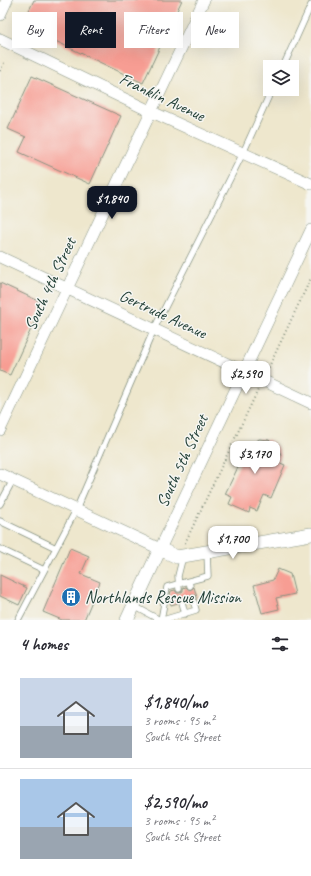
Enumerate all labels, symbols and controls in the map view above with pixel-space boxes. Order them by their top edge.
chip: Buy [12,12,57,48]
chip: Rent [65,12,116,48]
chip: Filters [124,12,183,48]
chip: New [191,12,239,48]
map controls [263,60,299,96]
button: layers [263,60,299,96]
street label: Franklin Avenue [116,68,209,127]
pin: $1,840 [79,186,145,220]
text: $1,840 [96,191,128,207]
street label: South 4th Street [19,232,82,334]
street label: Gertrude Avenue [116,285,211,344]
pin: $2,590 [213,361,279,395]
text: $2,590 [230,366,262,382]
street label: South 5th Street [151,409,214,511]
pin: $3,170 [222,441,288,475]
text: $3,170 [239,446,271,462]
pin: $1,700 [200,526,266,560]
text: $1,700 [217,531,249,547]
building icon: Northlands Rescue Mission [60,586,82,608]
place label: Northlands Rescue Mission [85,587,242,608]
icon: filters [269,633,291,655]
text: 4 homes [20,634,68,655]
text: $1,840/mo [144,692,207,713]
icon: home [52,694,100,742]
text: 3 rooms · 95 m² [144,713,214,729]
text: South 4th Street [144,729,220,745]
text: $2,590/mo [144,792,207,813]
icon: home [52,795,100,843]
text: 3 rooms · 95 m² [144,813,214,829]
text: South 5th Street [144,829,220,845]

